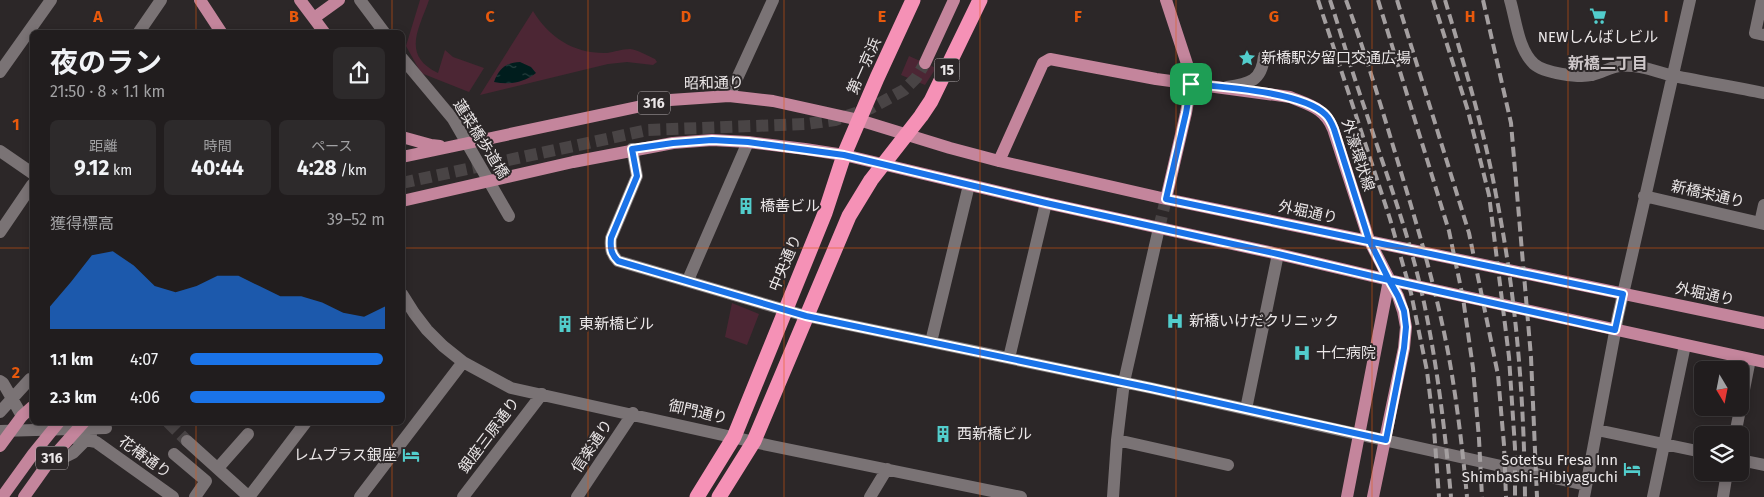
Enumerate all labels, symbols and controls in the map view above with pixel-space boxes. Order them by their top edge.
supermarket icon: NEWしんばしビル [1588,6,1608,26]
text: A [92,7,103,26]
text: B [289,7,299,26]
text: C [485,7,495,26]
text: D [681,7,691,26]
text: E [878,7,886,26]
text: F [1074,7,1082,26]
text: G [1269,7,1279,26]
text: H [1465,7,1475,26]
text: I [1664,7,1668,26]
place label: NEWしんばしビル [1538,28,1658,46]
street label: 第一京浜 [844,35,884,97]
text: 夜のラン [50,46,162,79]
button: share [333,47,385,99]
place icon: 新橋駅汐留口交通広場 [1237,48,1257,68]
place label: 新橋駅汐留口交通広場 [1261,49,1411,67]
district label: 新橋二丁目 [1568,54,1648,73]
road number: 15 [934,58,960,82]
pin [1170,63,1212,105]
icon: arrive [1177,70,1205,98]
street label: 昭和通り [684,73,744,93]
text: 21:50 · 8 × 1.1 km [50,82,165,101]
road number: 316 [638,92,670,115]
street label: 蓮菜橋歩道橋 [450,96,512,182]
text: 1 [12,115,20,134]
street label: 外濠環状線 [1338,117,1378,193]
text: 距離 [89,138,117,155]
text: 時間 [203,138,231,155]
text: ペース [311,138,352,155]
text: 9.12 [74,155,109,181]
text: 40:44 [191,155,244,181]
text: 4:28 [297,155,337,181]
text: km [109,162,132,179]
text: /km [337,162,367,179]
street label: 新橋栄通り [1669,177,1747,211]
building icon: 橋善ビル [736,196,756,216]
place label: 橋善ビル [760,197,820,215]
street label: 外堀通り [1277,197,1339,227]
text: 39–52 m [327,210,385,229]
text: 獲得標高 [50,214,114,233]
street label: 中央通り [765,232,805,294]
street label: 外堀通り [1674,279,1736,309]
hospital icon: 新橋いけだクリニック [1165,311,1185,331]
place label: 新橋いけだクリニック [1189,312,1339,330]
building icon: 東新橋ビル [555,314,575,334]
place label: 東新橋ビル [579,315,654,333]
hospital icon: 十仁病院 [1292,343,1312,363]
place label: 十仁病院 [1316,344,1376,362]
text: 1.1 km [50,350,93,369]
text: 4:07 [130,350,158,369]
north arrow [1694,361,1749,416]
map controls [1694,361,1749,481]
text: 2 [12,363,20,382]
text: 2.3 km [50,388,97,407]
text: 4:06 [130,388,160,407]
street label: 銀座三原通り [455,394,523,476]
street label: 御門通り [667,396,729,428]
street label: 信楽通り [568,416,616,476]
building icon: 西新橋ビル [933,424,953,444]
place label: 西新橋ビル [957,425,1032,443]
button: layers [1694,426,1749,481]
street label: 花椿通り [115,432,175,482]
hotel icon: レムプラス銀座 [401,445,421,465]
road number: 316 [36,446,68,469]
place label: レムプラス銀座 [293,446,397,464]
place label: Sotetsu Fresa Inn Shimbashi-Hibiyaguchi [1462,451,1618,486]
hotel icon: Sotetsu Fresa Inn Shimbashi-Hibiyaguchi [1622,459,1642,479]

